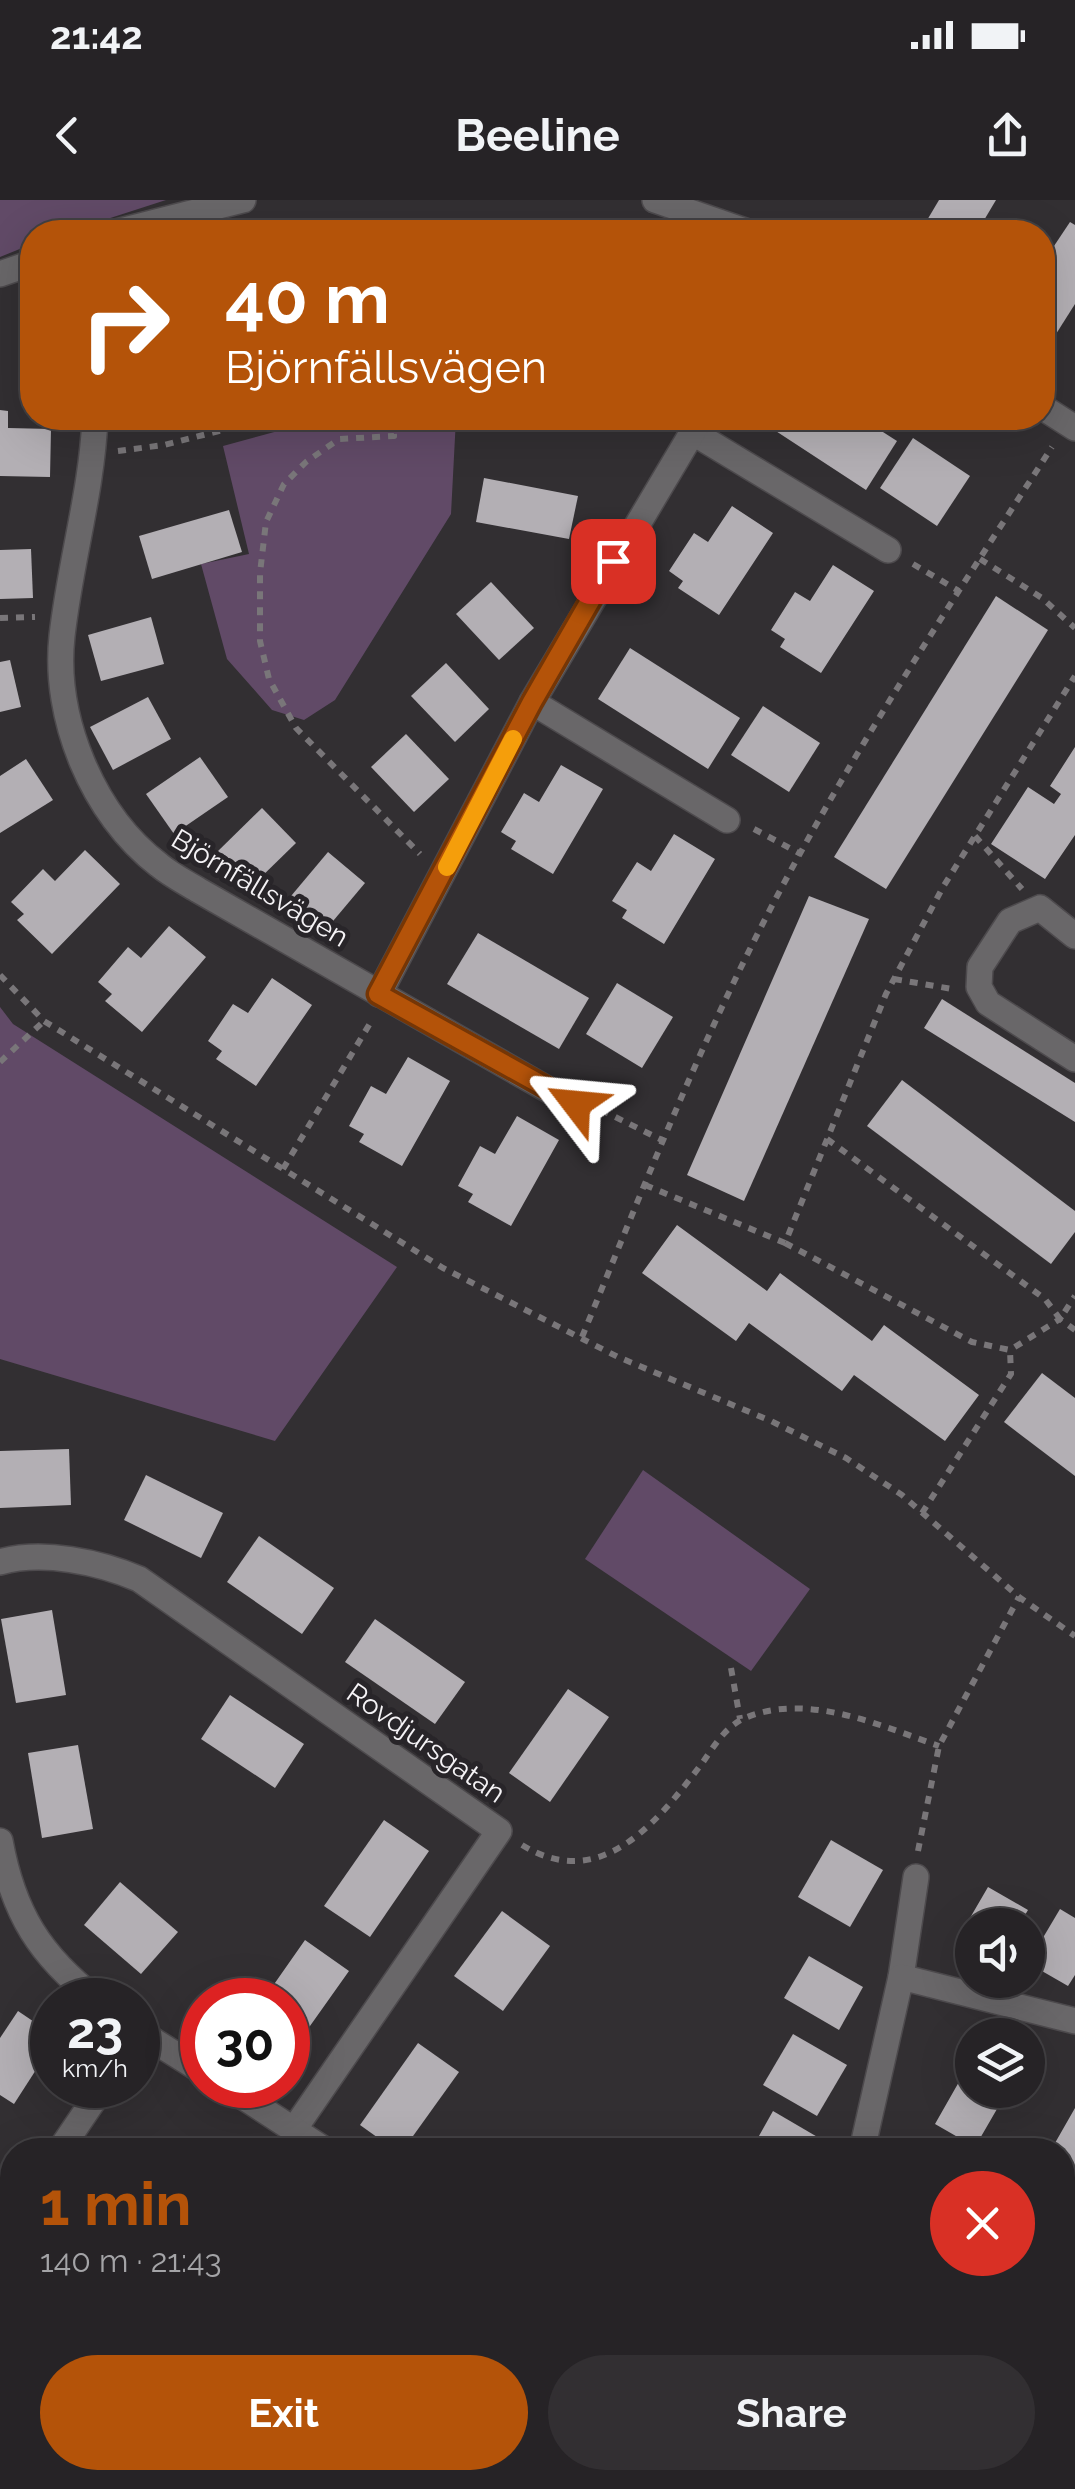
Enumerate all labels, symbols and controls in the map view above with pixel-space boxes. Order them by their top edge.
text: 21:42 [50,13,143,58]
icon: back [40,108,95,163]
icon: share [980,108,1035,163]
text: Beeline [455,109,620,162]
text: 40 m [225,257,390,339]
icon: right [60,260,190,390]
text: Björnfällsvägen [225,341,547,394]
pin [571,519,656,604]
icon: arrive [586,534,641,589]
street label: Björnfällsvägen [166,822,354,954]
position arrow [524,1052,628,1156]
street label: Rovdjursgatan [341,1676,511,1810]
map controls [955,1908,1045,2108]
button: sound [955,1908,1045,1998]
speed limit sign: 30 [180,1978,310,2108]
text: 23 [67,2001,123,2060]
button: layers [955,2018,1045,2108]
text: km/h [62,2053,128,2083]
text: 1 min [40,2169,191,2239]
button: close [930,2171,1035,2276]
text: 140 m · 21:43 [40,2242,222,2279]
button: Exit [40,2355,528,2470]
button: Share [548,2355,1035,2470]

